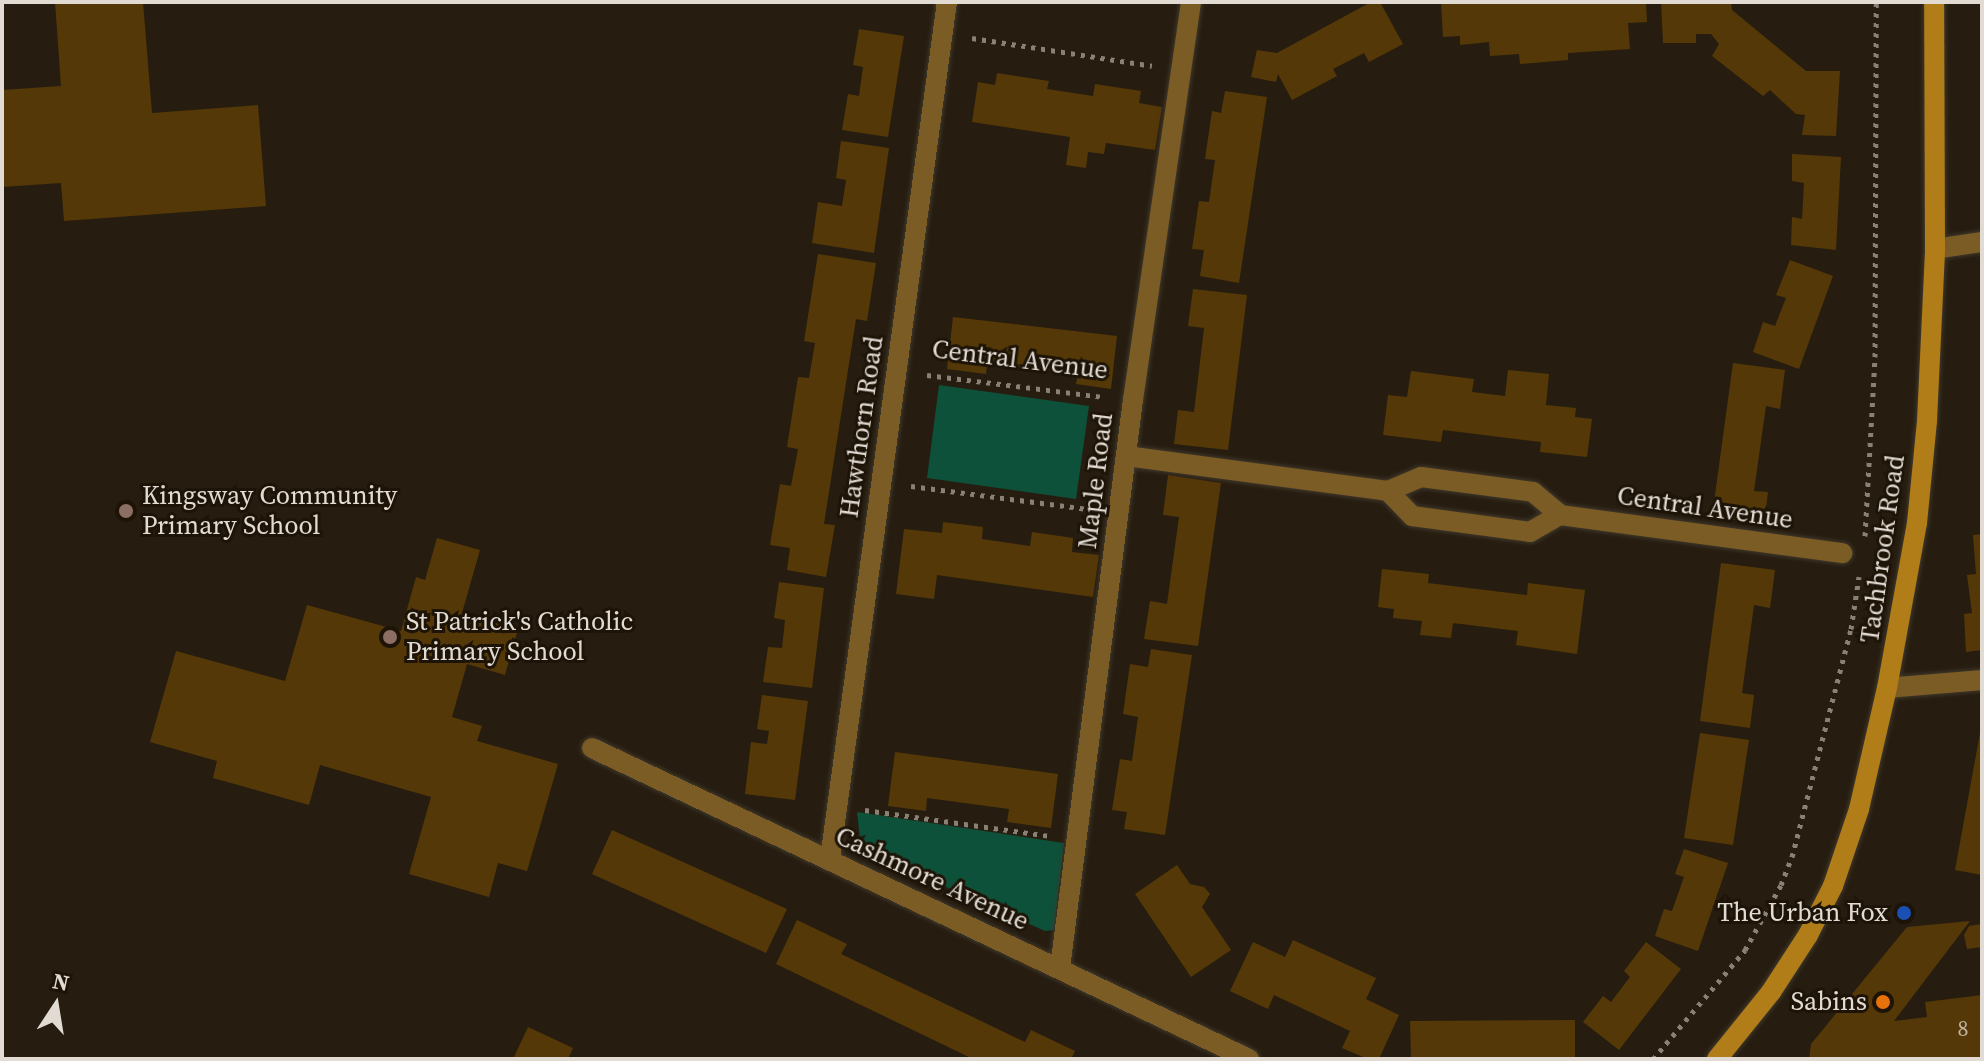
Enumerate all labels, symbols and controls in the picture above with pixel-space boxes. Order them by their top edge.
street label: Hawthorn Road [834,334,890,520]
street label: Central Avenue [930,334,1110,386]
street label: Maple Road [1072,411,1120,551]
street label: Tachbrook Road [1854,453,1912,645]
place label: Kingsway Community Primary School [142,480,397,542]
street label: Central Avenue [1615,480,1795,536]
marker: Kingsway Community Primary School [117,502,135,520]
place label: St Patrick's Catholic Primary School [406,606,633,668]
marker: St Patrick's Catholic Primary School [381,628,399,646]
street label: Cashmore Avenue [831,821,1033,937]
place label: The Urban Fox [1717,897,1888,929]
marker: The Urban Fox [1895,904,1913,922]
north arrow [16,965,96,1045]
text: N [50,965,72,998]
place label: Sabins [1791,986,1867,1018]
marker: Sabins [1874,993,1892,1011]
house number: 8 [1958,1016,1968,1042]

